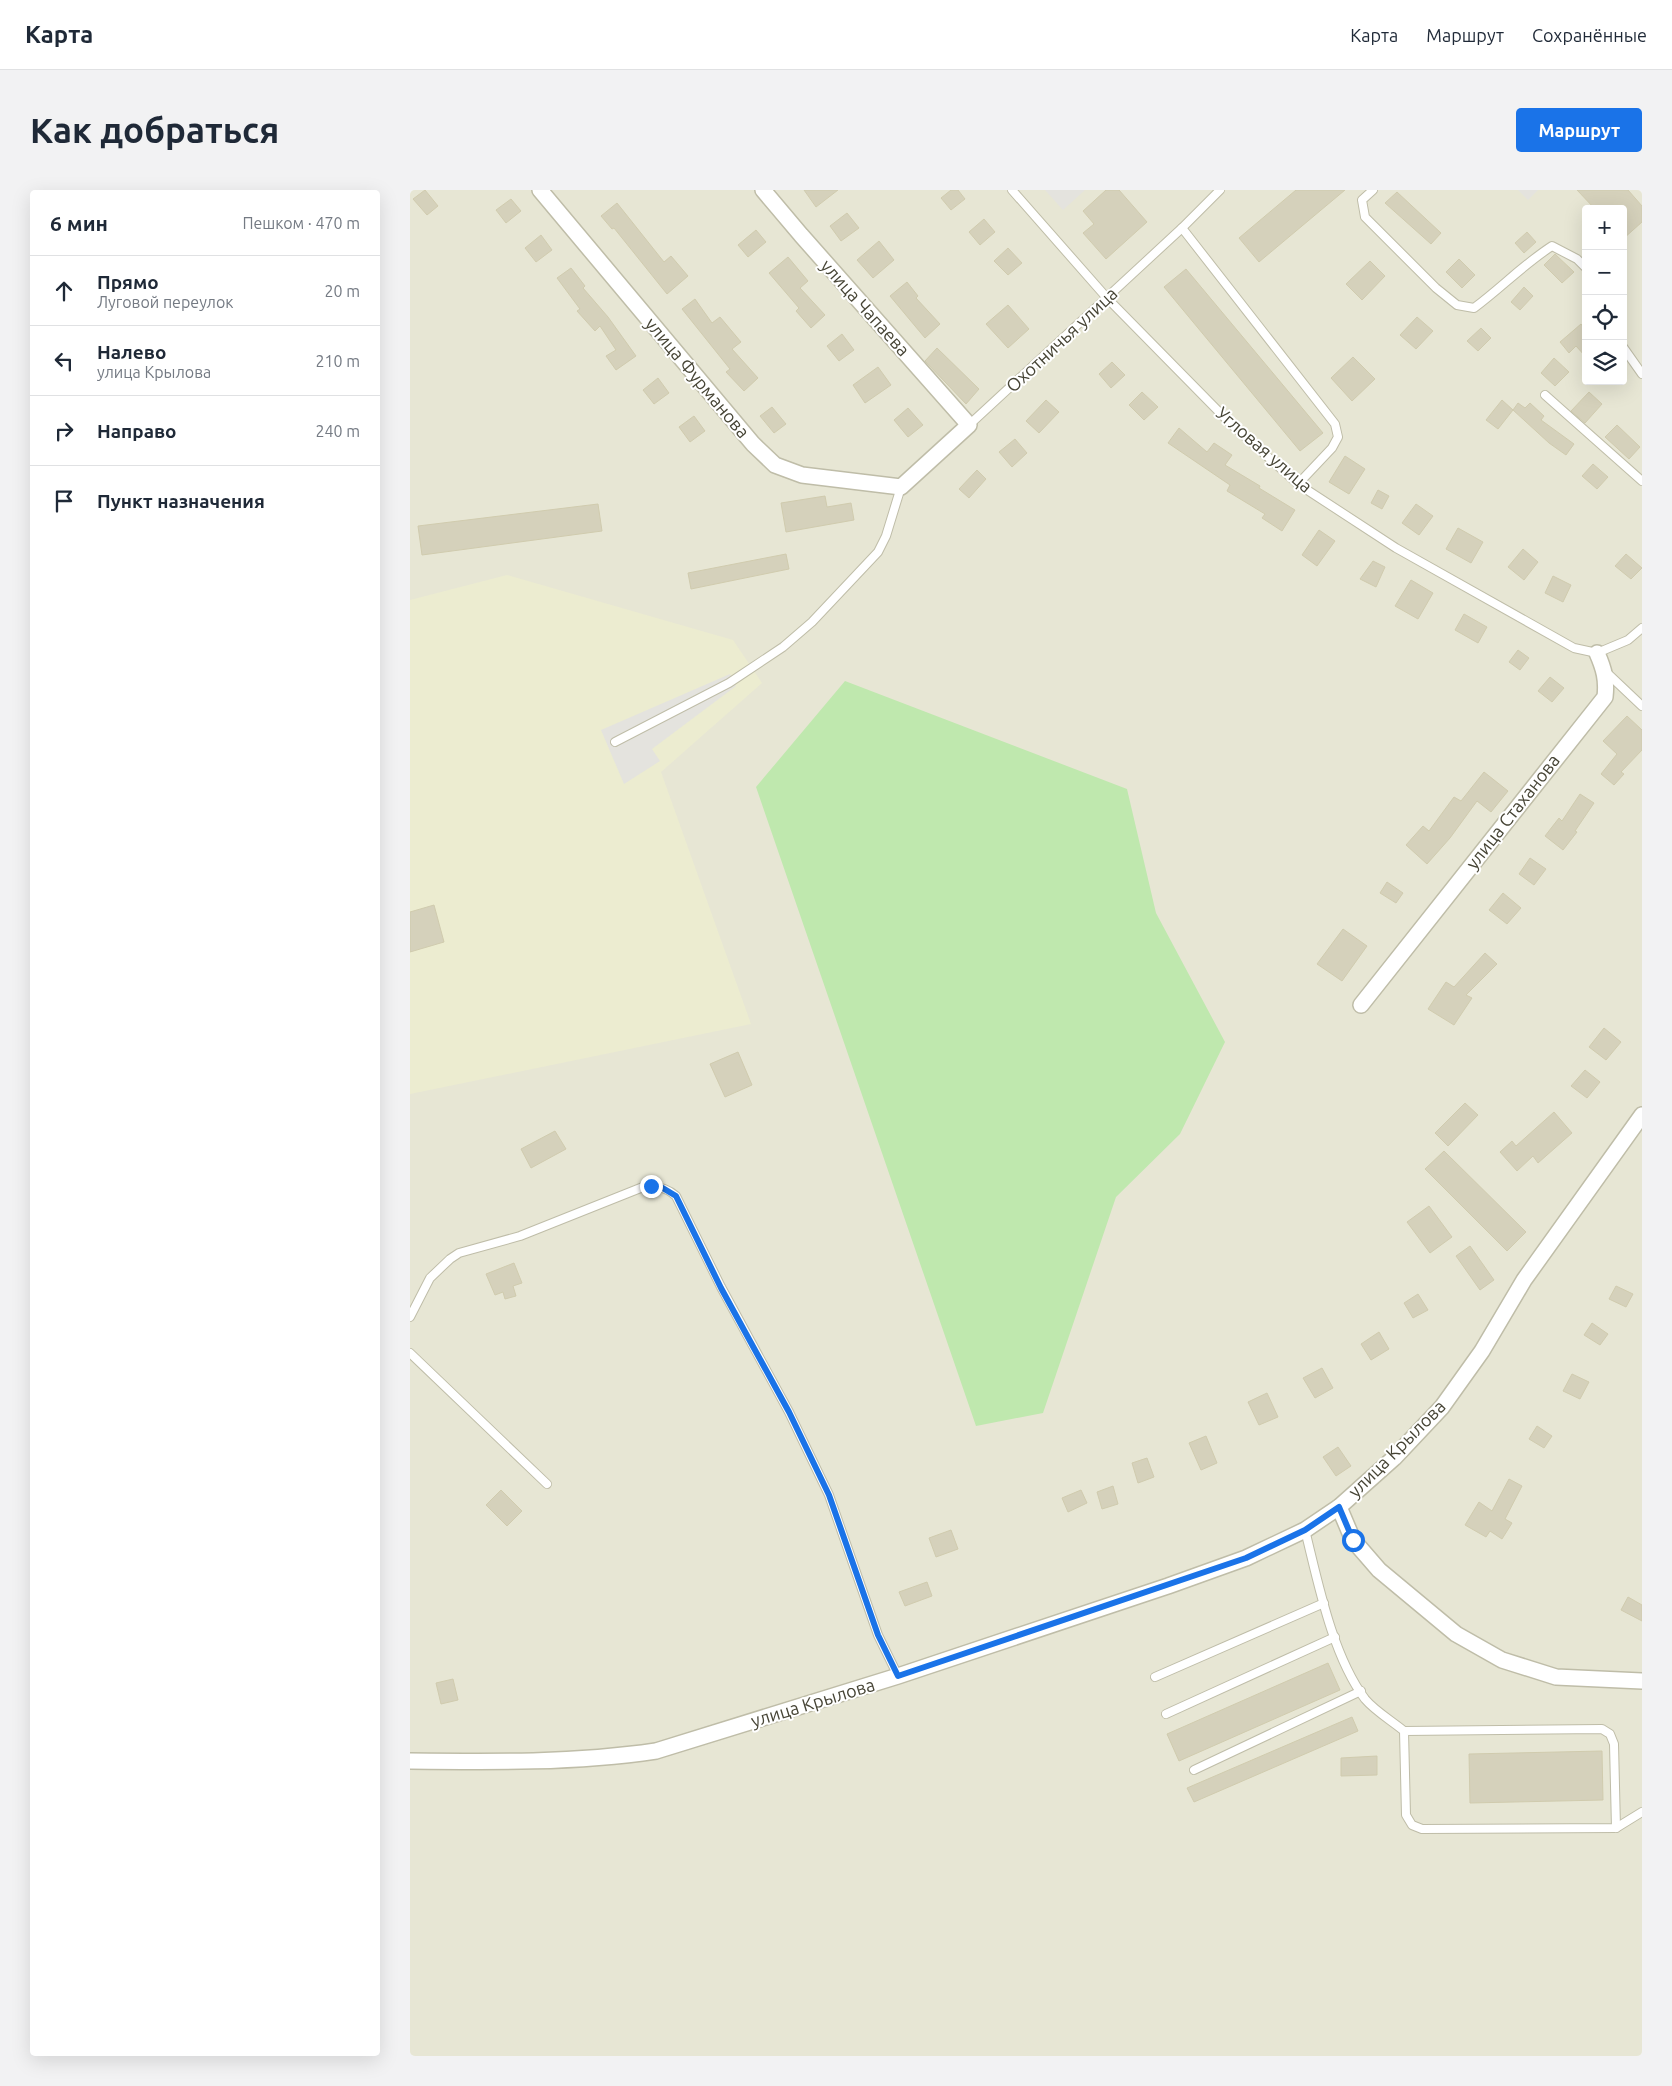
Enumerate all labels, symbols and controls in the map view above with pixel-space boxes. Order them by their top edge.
text: Карта [25,21,93,48]
text: Карта [1350,25,1398,45]
text: Маршрут [1426,25,1504,45]
text: Сохранённые [1532,25,1647,45]
button: Маршрут [1516,108,1642,152]
text: Как добраться [30,110,279,150]
map controls [1582,205,1627,385]
button: + [1582,205,1627,250]
text: 6 мин [50,211,108,235]
text: Пешком · 470 m [242,214,360,232]
button: − [1582,250,1627,295]
street label: улица Чапаева [817,255,914,360]
text: Прямо [97,271,159,293]
icon: ahead [50,277,78,305]
text: 20 m [324,282,360,300]
street label: Охотничья улица [1002,283,1121,396]
text: Луговой переулок [97,293,234,311]
button: locate [1582,295,1627,340]
street label: улица Фурманова [642,313,754,441]
button: layers [1582,340,1627,385]
text: Налево [97,341,166,363]
icon: left [50,347,78,375]
text: 210 m [315,352,360,370]
text: улица Крылова [97,363,211,381]
street label: Угловая улица [1213,402,1317,496]
icon: right [50,417,78,445]
text: Направо [97,420,177,442]
text: 240 m [315,422,360,440]
icon: arrive [50,487,78,515]
text: Пункт назначения [97,490,265,512]
street label: улица Стаханова [1461,750,1563,873]
route end [640,1175,663,1198]
street label: улица Крылова [1344,1396,1449,1501]
route start [1342,1529,1365,1552]
street label: улица Крылова [748,1674,877,1730]

